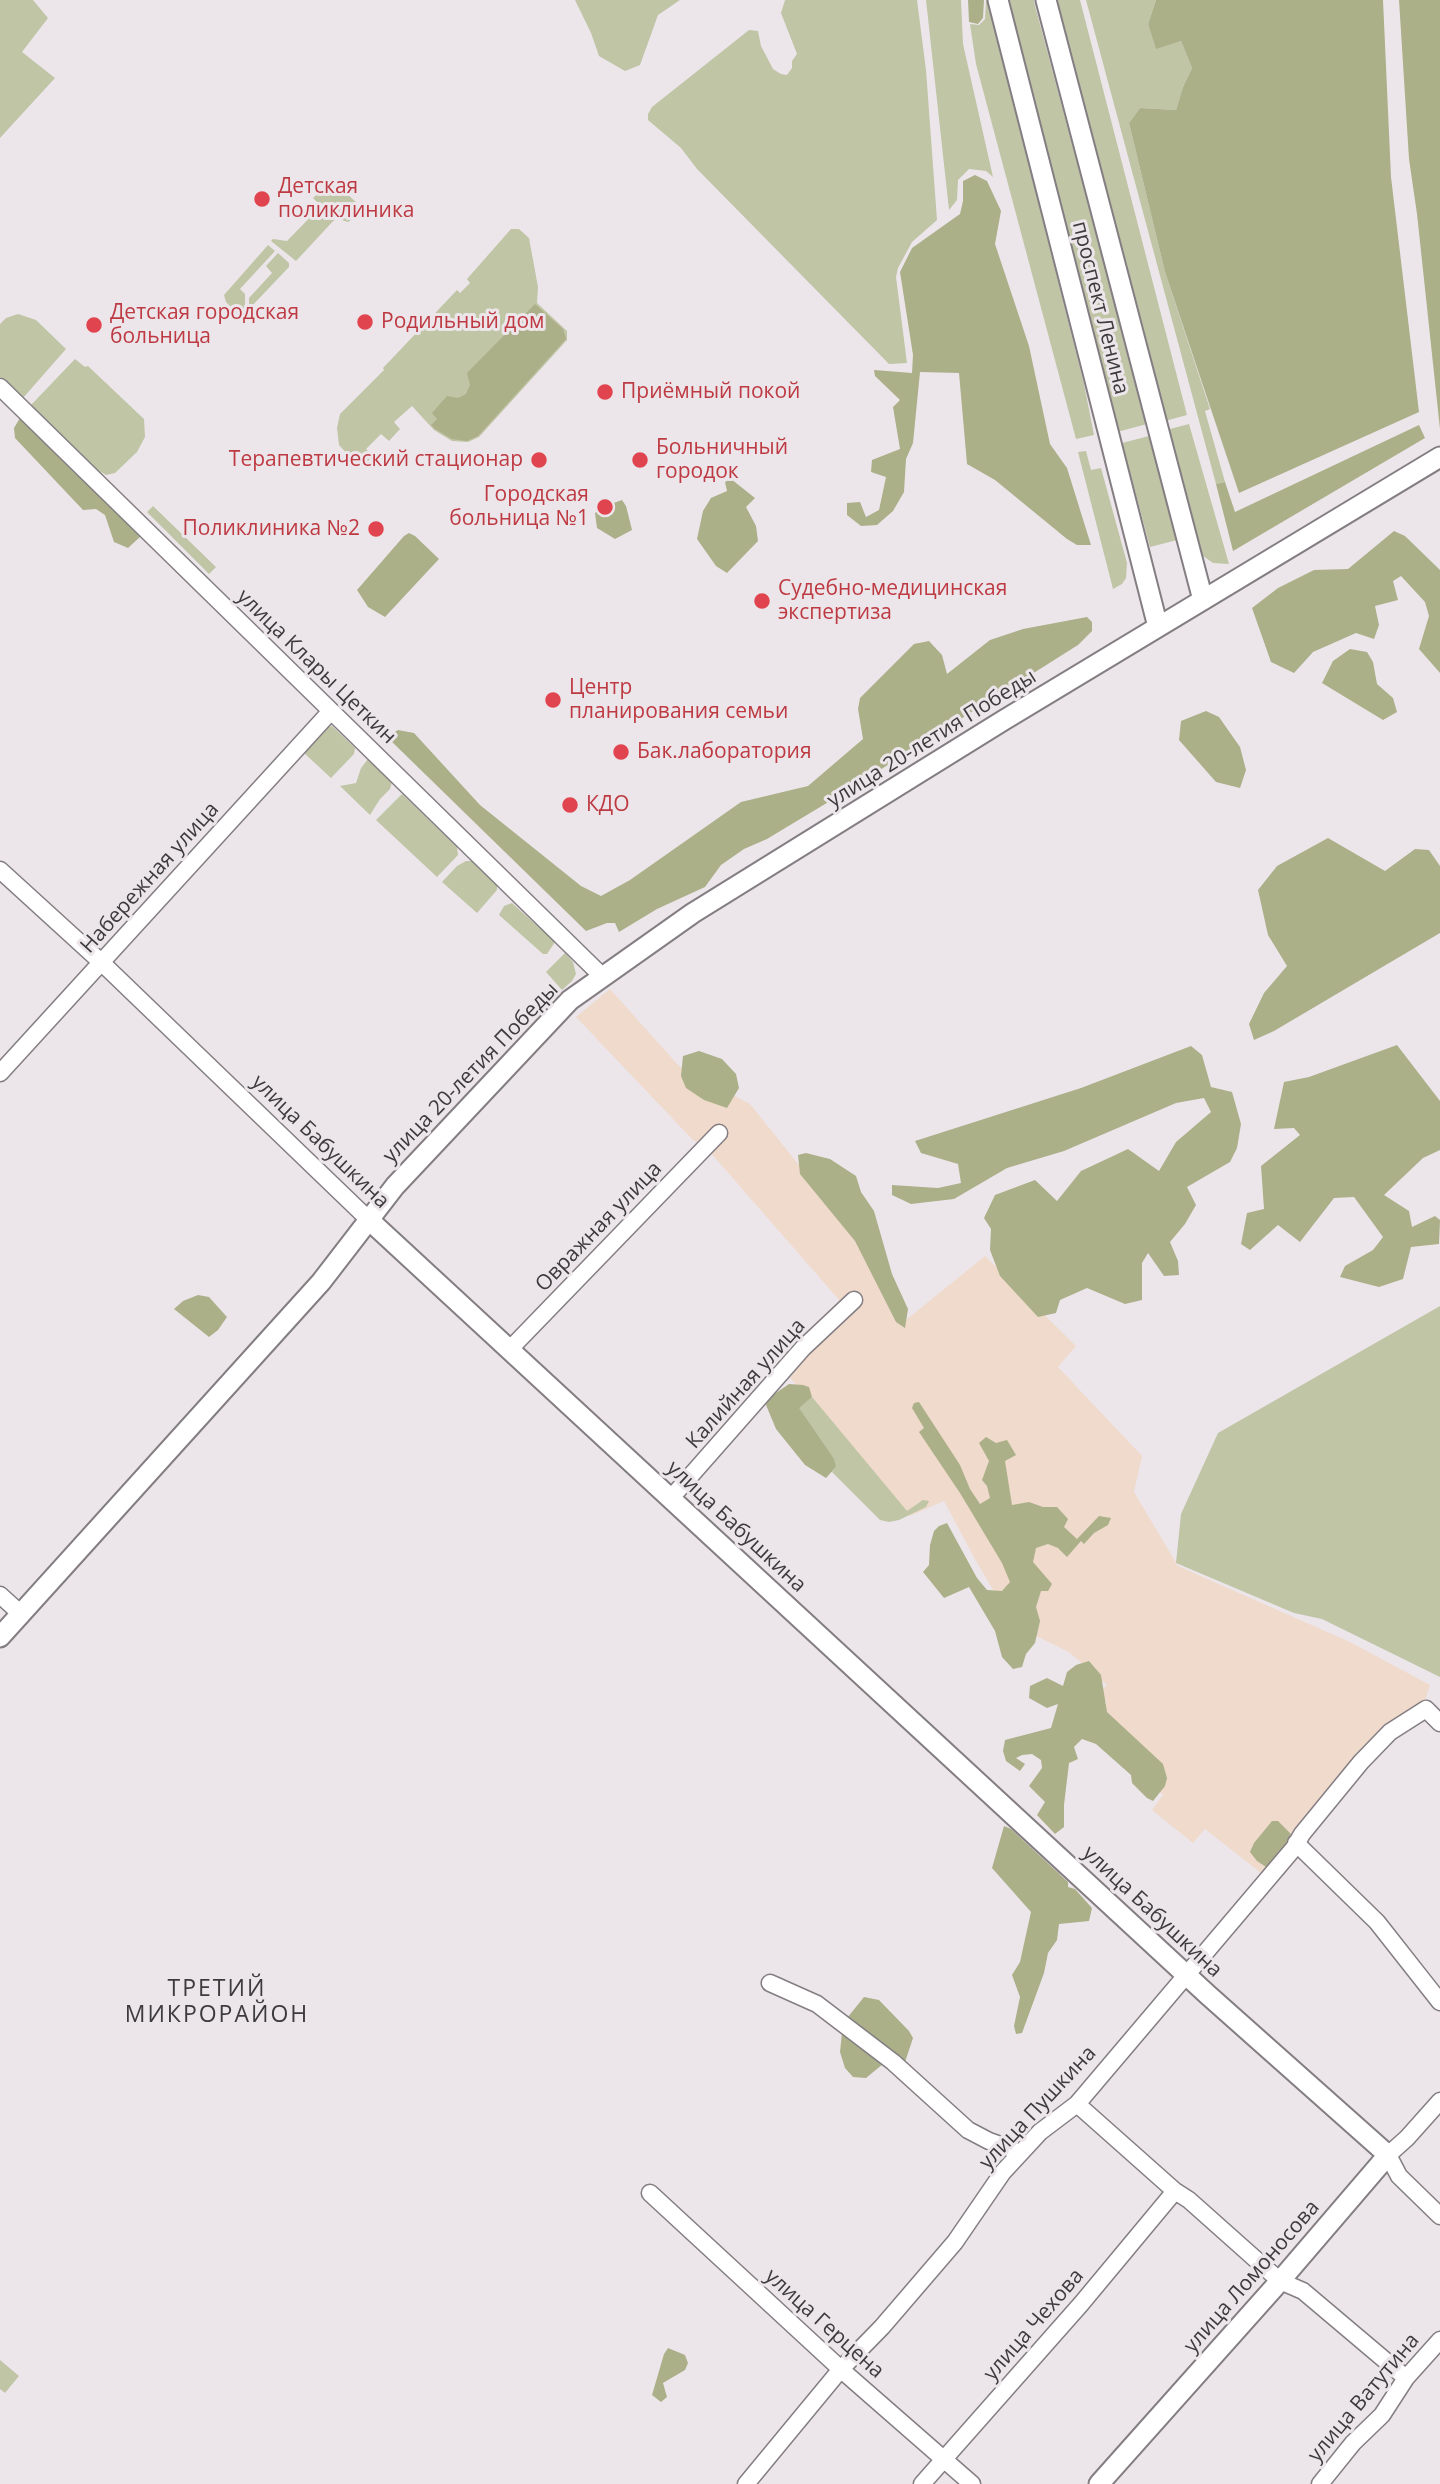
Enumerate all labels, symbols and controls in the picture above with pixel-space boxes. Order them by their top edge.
place label: Детская поликлиника [278,174,414,224]
marker: Детская поликлиника [252,189,272,209]
street label: проспект Ленина [1066,219,1134,397]
place label: Детская городская больница [110,300,299,350]
place label: Родильный дом [381,309,544,335]
marker: Родильный дом [355,312,375,332]
marker: Детская городская больница [84,315,104,335]
place label: Приёмный покой [621,379,800,405]
marker: Приёмный покой [595,382,615,402]
place label: Больничный городок [656,435,788,485]
place label: Терапевтический стационар [229,447,523,473]
marker: Терапевтический стационар [529,450,549,470]
marker: Больничный городок [630,450,650,470]
place label: Городская больница №1 [449,482,589,532]
marker: Городская больница №1 [595,497,615,517]
place label: Поликлиника №2 [182,516,360,542]
marker: Поликлиника №2 [366,519,386,539]
place label: Судебно-медицинская экспертиза [778,576,1007,626]
street label: улица Клары Цеткин [231,584,401,750]
marker: Судебно-медицинская экспертиза [752,591,772,611]
street label: улица 20-летия Победы [823,664,1041,814]
place label: Центр планирования семьи [569,675,788,725]
marker: Центр планирования семьи [543,690,563,710]
place label: Бак.лаборатория [637,739,812,765]
marker: Бак.лаборатория [611,742,631,762]
place label: КДО [586,792,630,818]
marker: КДО [560,795,580,815]
street label: Набережная улица [76,797,224,959]
street label: улица 20-летия Победы [378,977,564,1169]
street label: улица Бабушкина [246,1070,394,1214]
street label: Овражная улица [531,1157,667,1297]
street label: Калийная улица [681,1314,811,1454]
street label: улица Бабушкина [661,1456,811,1598]
street label: улица Бабушкина [1077,1841,1227,1983]
district label: ТРЕТИЙ МИКРОРАЙОН [126,1975,308,2029]
street label: улица Пушкина [974,2041,1102,2175]
street label: улица Ломоносова [1179,2196,1325,2358]
street label: улица Герцена [759,2264,889,2384]
street label: улица Чехова [979,2264,1089,2386]
street label: улица Ватутина [1303,2329,1425,2467]

